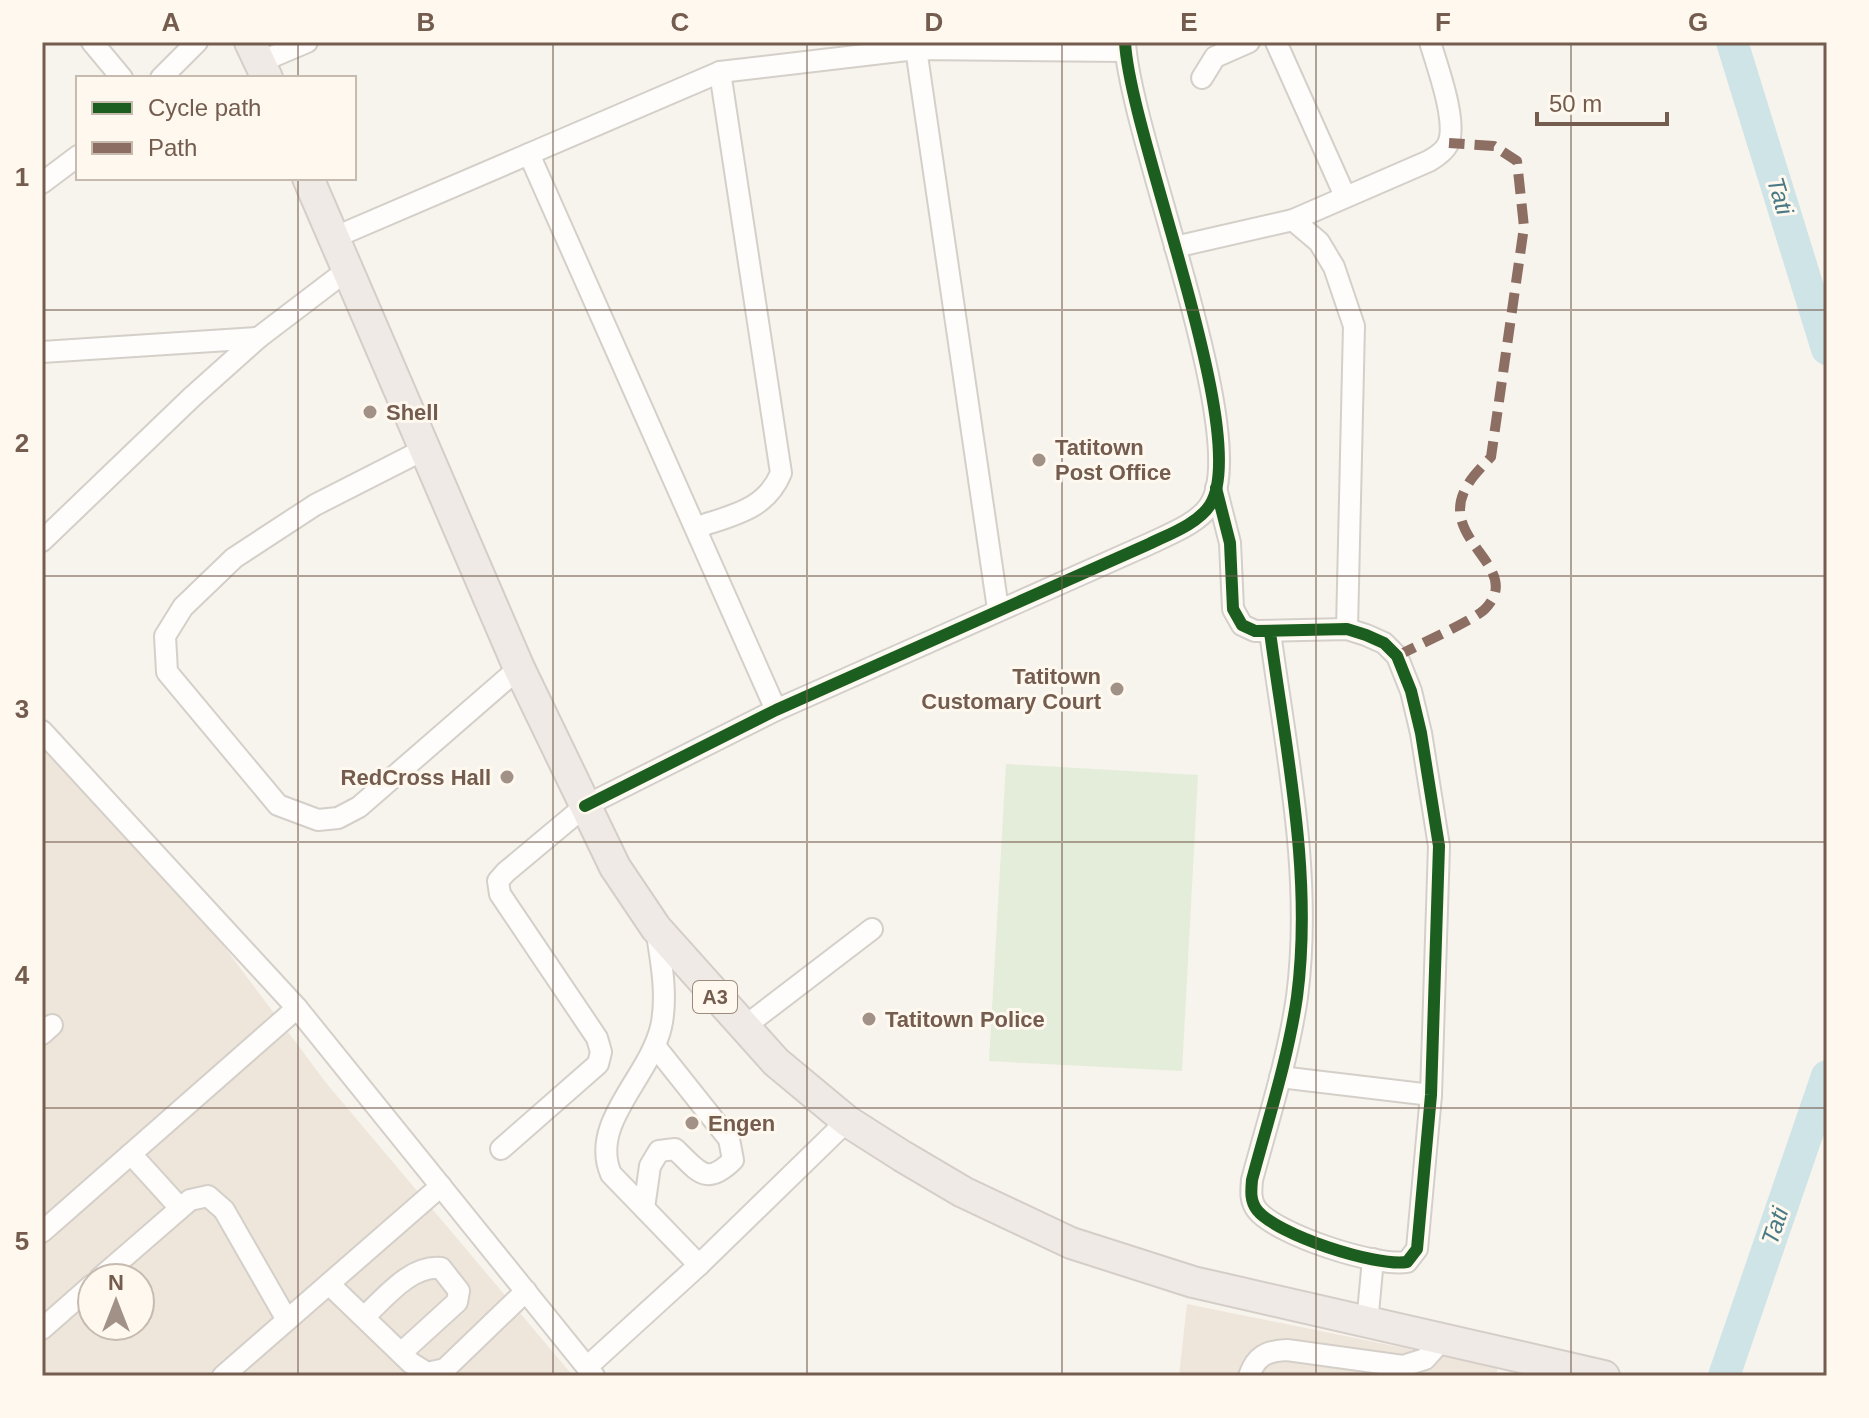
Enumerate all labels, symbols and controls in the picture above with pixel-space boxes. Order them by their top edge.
text: A [162,7,181,37]
text: B [417,7,435,37]
text: C [671,7,690,37]
text: D [925,7,943,37]
text: E [1180,7,1198,37]
text: F [1435,7,1451,37]
text: G [1688,7,1708,37]
legend [76,76,356,180]
scale bar [1537,76,1667,126]
text: 50 m [1549,90,1602,117]
text: Cycle path [148,94,261,121]
text: Path [148,134,197,161]
text: 1 [15,162,29,192]
water label: Tati [1762,174,1799,219]
place label: Shell [386,400,439,425]
marker: Shell [361,403,379,421]
text: 2 [15,428,29,458]
place label: Tatitown Post Office [1055,435,1171,485]
marker: Tatitown Post Office [1030,451,1048,469]
place label: Tatitown Customary Court [921,664,1102,714]
marker: Tatitown Customary Court [1108,680,1126,698]
text: 3 [15,694,29,724]
place label: RedCross Hall [341,765,491,790]
marker: RedCross Hall [498,768,516,786]
text: 4 [15,960,30,990]
road number: A3 [693,981,737,1013]
place label: Tatitown Police [885,1007,1045,1032]
marker: Tatitown Police [860,1010,878,1028]
place label: Engen [708,1111,775,1136]
marker: Engen [683,1114,701,1132]
water label: Tati [1756,1203,1794,1248]
text: 5 [15,1226,29,1256]
north arrow [76,1262,156,1342]
text: N [108,1270,124,1295]

